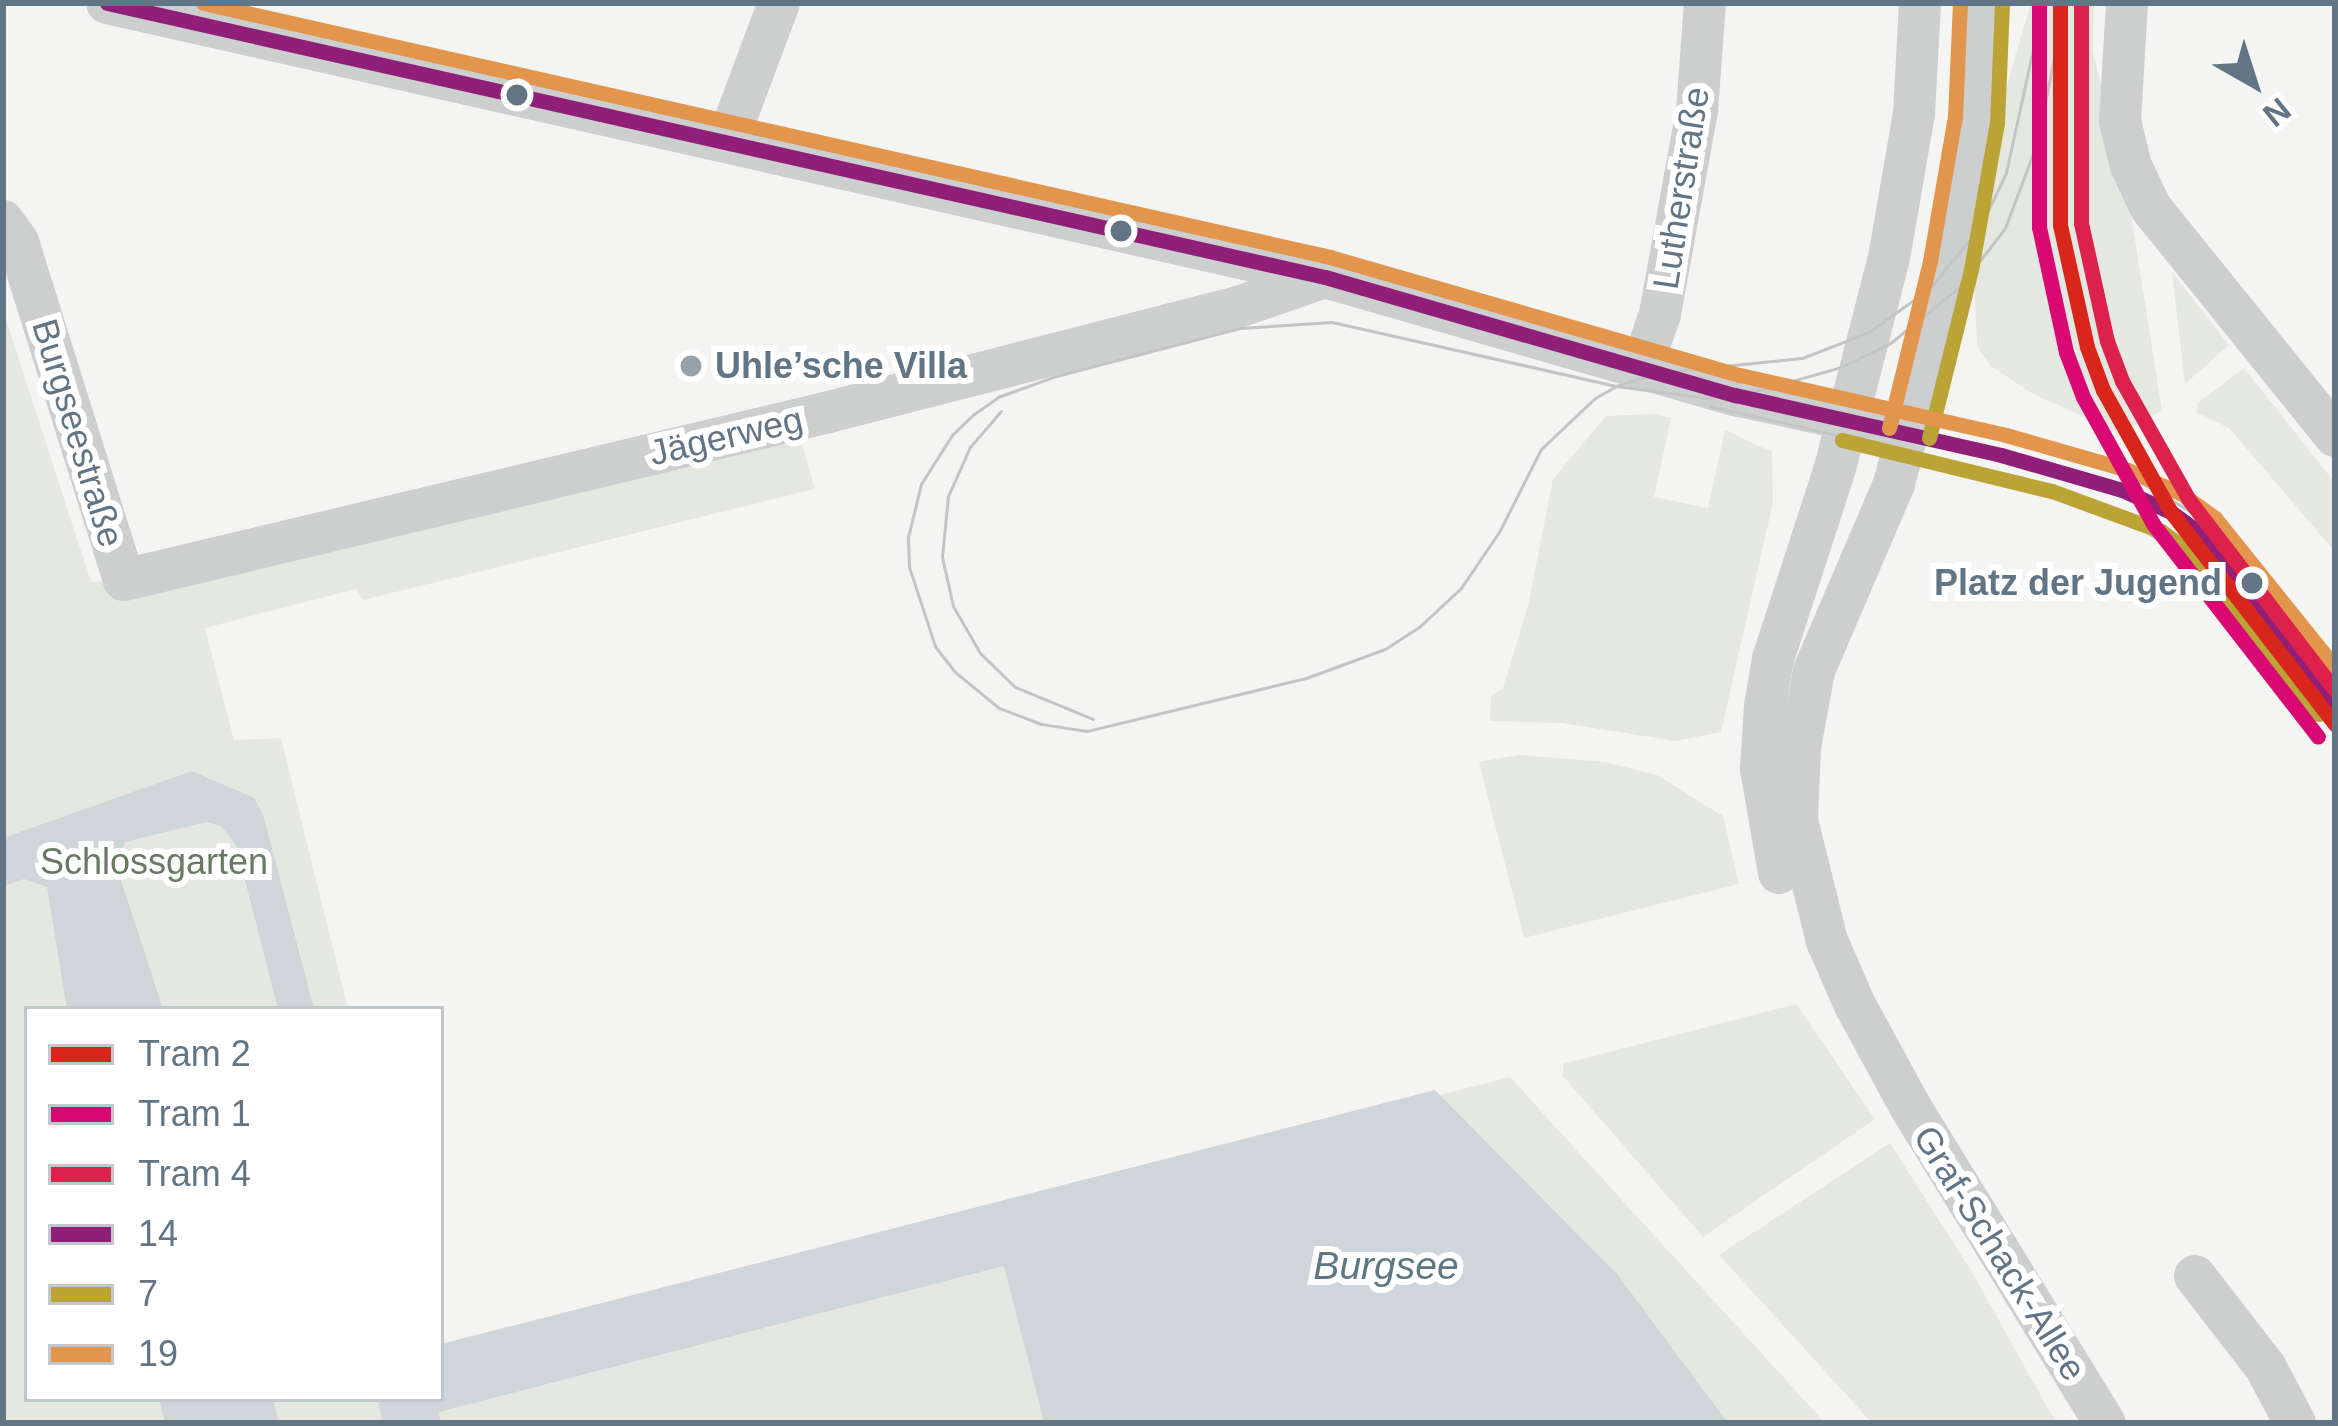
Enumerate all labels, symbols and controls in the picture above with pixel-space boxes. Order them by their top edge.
north arrow [2194,24,2314,144]
unlabelled marker [506,84,528,106]
street label: Lutherstraße [1644,84,1718,292]
text: N [2256,90,2298,134]
unlabelled marker [1110,220,1132,242]
street label: Burgseestraße [23,314,133,552]
place label: Uhle’sche Villa [715,344,967,388]
marker: Uhle’sche Villa [678,353,704,379]
street label: Jägerweg [645,397,807,475]
place label: Platz der Jugend [1934,561,2222,605]
marker: Platz der Jugend [2233,564,2271,602]
park label: Schlossgarten [40,840,268,884]
legend [24,1006,444,1402]
text: Tram 2 [138,1033,251,1074]
text: Tram 1 [138,1093,251,1134]
street label: Graf-Schack-Allee [1904,1118,2096,1388]
text: Tram 4 [138,1153,251,1194]
text: 14 [138,1213,178,1254]
water label: Burgsee [1313,1243,1459,1289]
text: 7 [138,1273,158,1314]
text: 19 [138,1333,178,1374]

